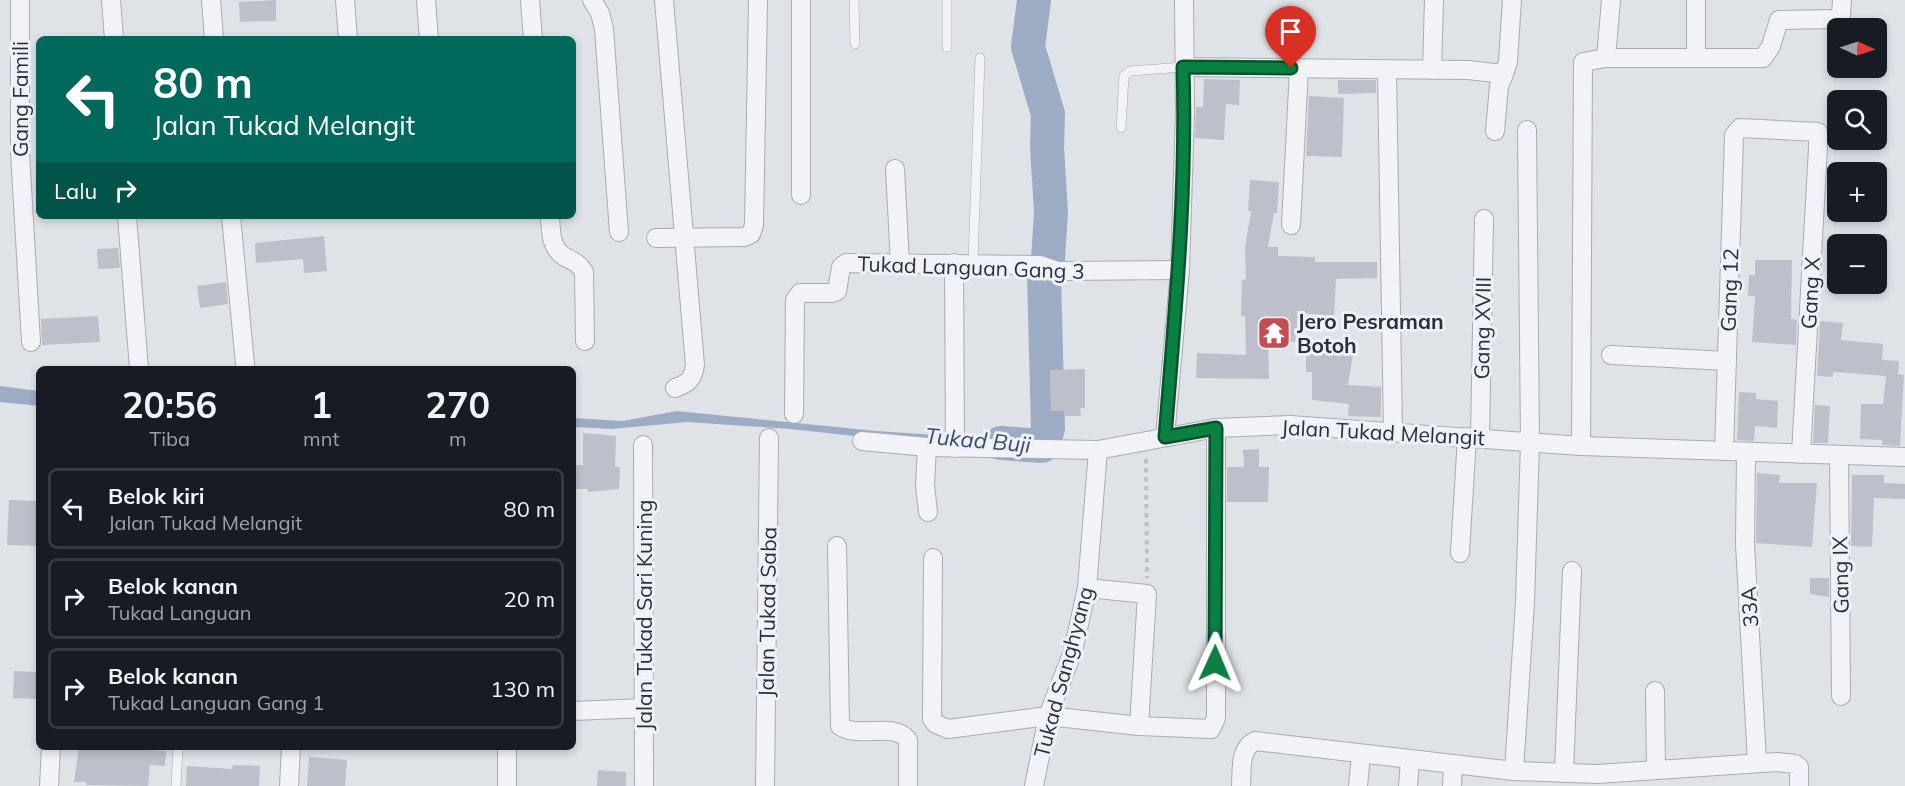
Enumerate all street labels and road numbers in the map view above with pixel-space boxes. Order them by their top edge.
street label: Gang Famili [7,41,33,157]
street label: Gang 12 [1715,248,1743,332]
street label: Tukad Languan Gang 3 [857,250,1085,284]
street label: Gang X [1795,256,1825,330]
street label: Gang XVIII [1468,276,1496,380]
street label: Jalan Tukad Melangit [1280,414,1486,450]
street label: Jalan Tukad Sari Kuning [631,500,657,730]
street label: Jalan Tukad Saba [753,527,781,697]
street label: Gang IX [1826,536,1854,614]
street label: Tukad Sanghyang [1028,584,1098,760]
street label: 33A [1735,585,1763,628]

